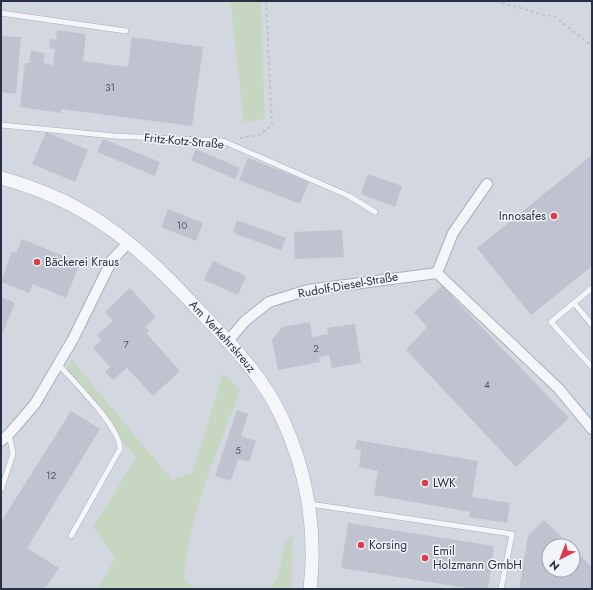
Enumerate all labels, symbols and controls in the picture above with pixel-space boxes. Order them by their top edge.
house number: 31 [105,80,115,95]
street label: Fritz-Kotz-Straße [143,129,225,153]
place label: Innosafes [499,207,546,225]
marker: Innosafes [549,211,559,221]
house number: 10 [177,218,187,233]
place label: Bäckerei Kraus [45,253,119,271]
marker: Bäckerei Kraus [32,257,42,267]
street label: Rudolf-Diesel-Straße [297,267,399,303]
street label: Am Verkehrskreuz [185,296,260,377]
house number: 7 [123,337,129,352]
house number: 2 [313,341,319,356]
house number: 4 [484,377,490,392]
house number: 5 [235,443,241,458]
house number: 12 [46,468,56,483]
place label: LWK [433,474,456,492]
marker: LWK [420,478,430,488]
place label: Korsing [369,536,407,554]
north arrow [541,538,581,578]
marker: Korsing [356,540,366,550]
place label: Emil Holzmann GmbH [433,542,522,574]
marker: Emil Holzmann GmbH [420,553,430,563]
text: N [546,557,563,574]

